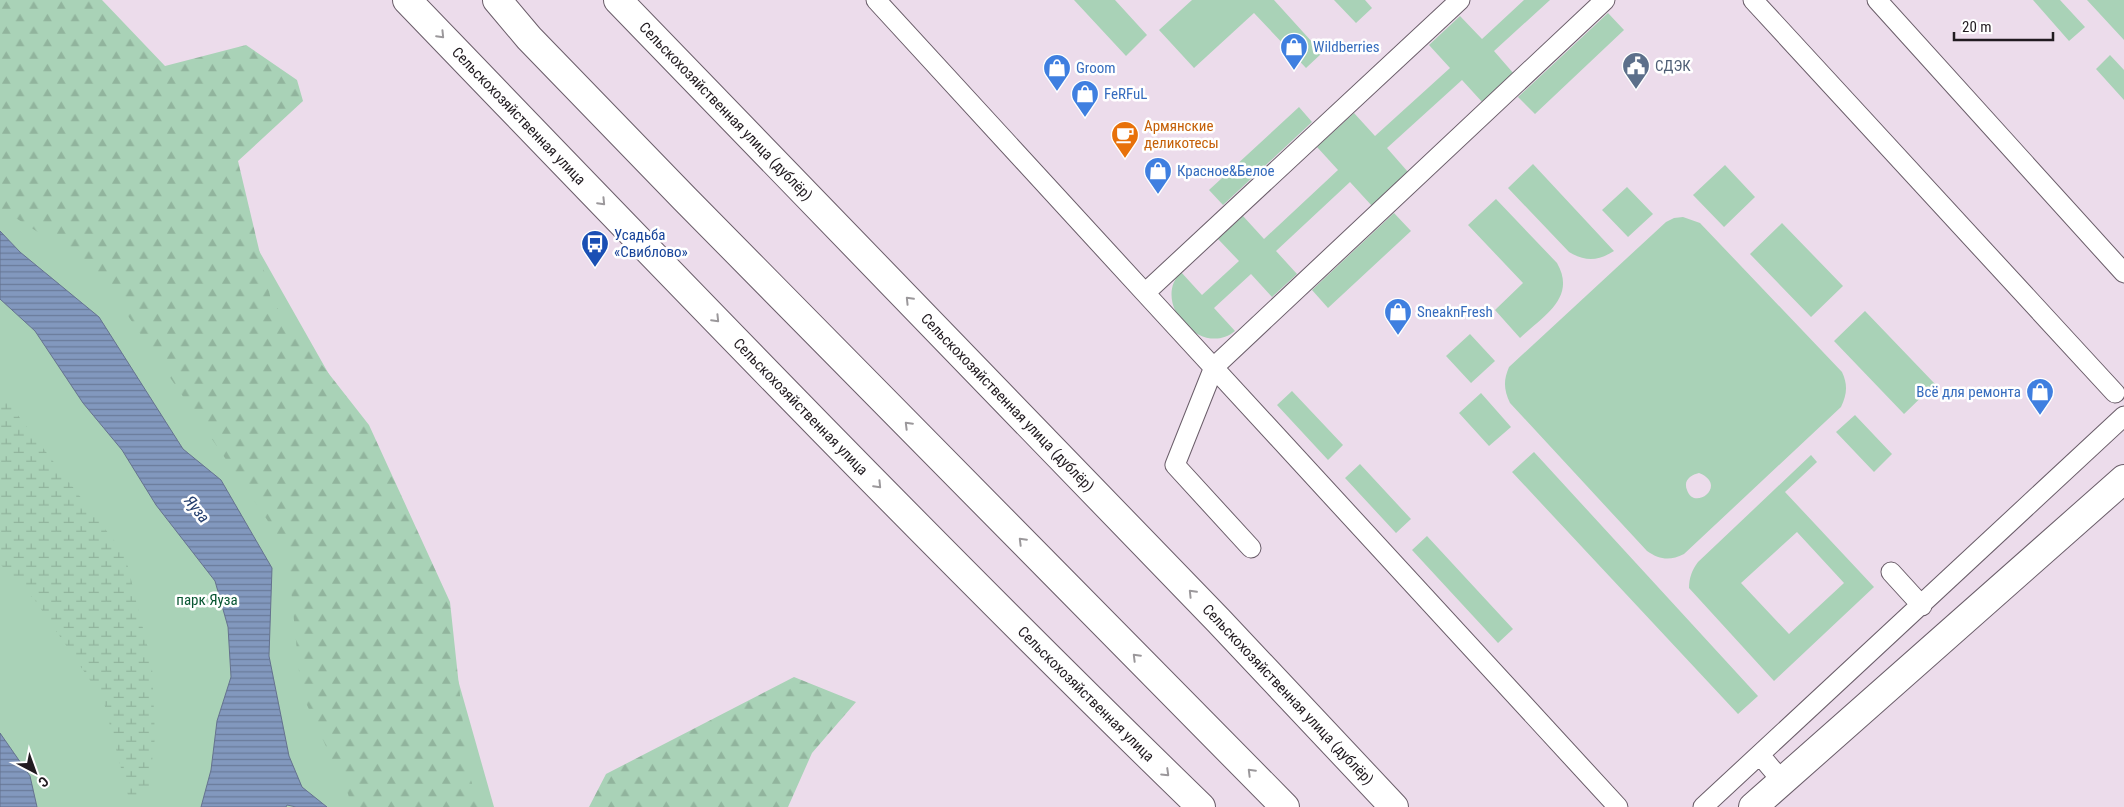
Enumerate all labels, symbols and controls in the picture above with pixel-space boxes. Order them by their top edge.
scale bar [1954,10,2053,42]
street label: Сельскохозяйственная улица (дублёр) [635,18,816,204]
text: 20 m [1962,18,1992,36]
one-way arrow [435,29,444,38]
shop icon: Wildberries [1279,32,1309,71]
place label: Wildberries [1313,38,1380,56]
street label: Сельскохозяйственная улица [448,43,589,189]
public building icon: СДЭК [1621,51,1651,90]
shop icon: Groom [1042,53,1072,92]
place label: СДЭК [1655,57,1691,75]
place label: Groom [1076,59,1116,77]
shop icon: FeRFuL [1070,79,1100,118]
place label: FeRFuL [1104,85,1148,103]
place label: Армянские деликотесы [1144,117,1219,152]
cafe icon: Армянские деликотесы [1110,120,1140,159]
shop icon: Красное&Белое [1143,156,1173,195]
place label: Красное&Белое [1177,162,1275,180]
one-way arrow [596,197,605,206]
place label: Усадьба «Свиблово» [614,226,688,261]
bus stop icon: Усадьба «Свиблово» [580,229,610,268]
one-way arrow [906,297,915,306]
shop icon: SneaknFresh [1383,297,1413,336]
place label: SneaknFresh [1417,303,1493,321]
street label: Сельскохозяйственная улица (дублёр) [917,309,1098,495]
one-way arrow [710,313,719,322]
street label: Сельскохозяйственная улица [730,334,872,479]
shop icon: Всё для ремонта [2025,377,2055,416]
place label: Всё для ремонта [1916,383,2021,401]
one-way arrow [905,422,914,431]
one-way arrow [873,479,882,488]
water label: Яуза [180,491,214,526]
one-way arrow [1019,538,1028,547]
one-way arrow [1189,590,1198,599]
park label: парк Яуза [176,591,238,609]
street label: Сельскохозяйственная улица (дублёр) [1199,600,1377,788]
street label: Сельскохозяйственная улица [1014,623,1158,765]
one-way arrow [1133,653,1142,662]
north arrow [10,747,60,797]
one-way arrow [1160,767,1169,776]
one-way arrow [1247,769,1256,778]
text: С [35,773,52,790]

